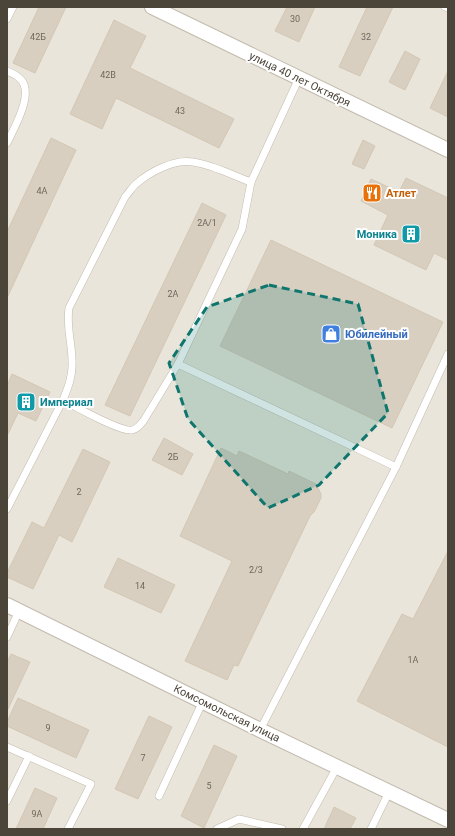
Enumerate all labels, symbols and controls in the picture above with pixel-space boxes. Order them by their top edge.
house number: 30 [290,14,300,24]
house number: 42Б [30,32,46,42]
house number: 32 [361,32,371,42]
street label: улица 40 лет Октября [247,49,353,110]
house number: 42В [100,70,116,80]
house number: 43 [175,106,185,116]
restaurant icon: Атлет [361,182,383,204]
house number: 4А [37,186,48,196]
place label: Атлет [386,187,417,200]
house number: 2А/1 [197,218,217,228]
building icon: Моника [400,223,422,245]
place label: Моника [357,228,397,241]
house number: 2А [168,289,179,299]
shop icon: Юбилейный [320,323,342,345]
place label: Юбилейный [345,328,408,341]
building icon: Империал [15,391,37,413]
place label: Империал [40,396,93,409]
house number: 2Б [168,452,179,462]
house number: 2 [76,487,82,497]
house number: 2/3 [249,565,263,575]
house number: 14 [135,581,145,591]
house number: 1А [408,655,419,665]
street label: Комсомольская улица [171,682,282,745]
house number: 9 [45,723,51,733]
house number: 7 [140,753,146,763]
house number: 5 [206,781,212,791]
house number: 9А [32,809,43,819]

